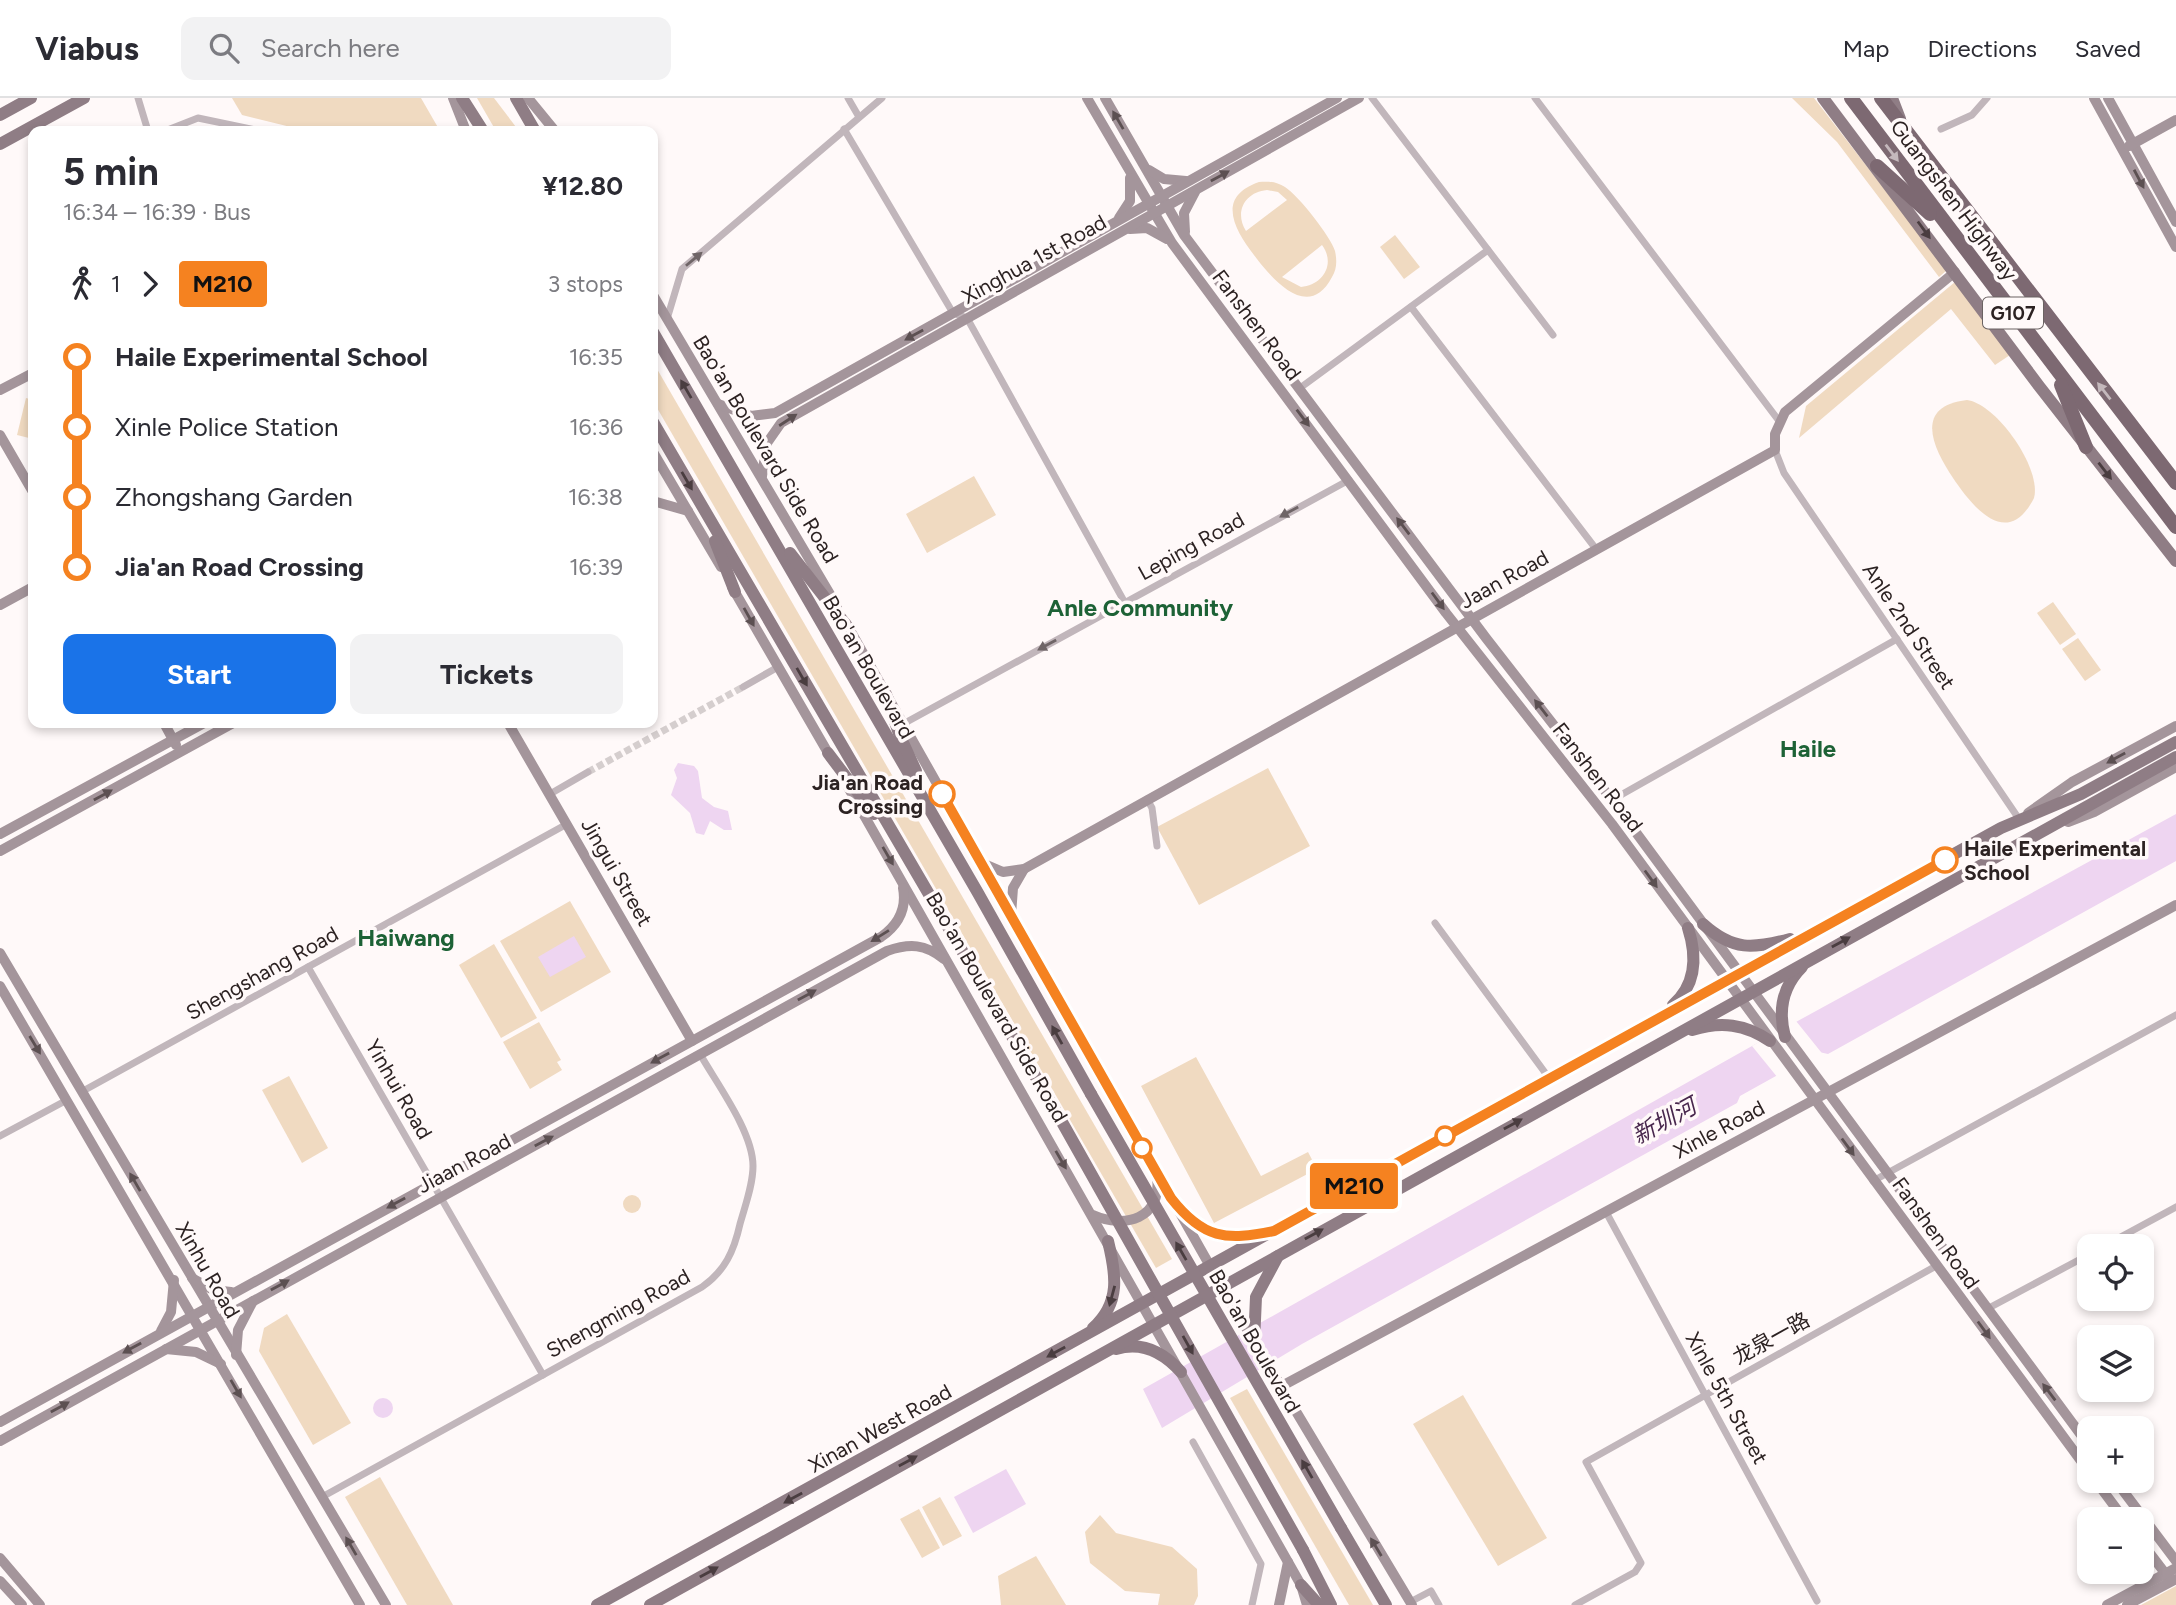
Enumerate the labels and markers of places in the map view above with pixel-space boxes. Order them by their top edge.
place label: Jia'an Road Crossing [812,770,923,819]
marker: Jia'an Road Crossing [929,781,955,807]
place label: Haile Experimental School [1964,836,2146,885]
marker: Haile Experimental School [1932,847,1958,873]
unlabelled marker [1435,1126,1455,1146]
unlabelled marker [1132,1138,1152,1158]

